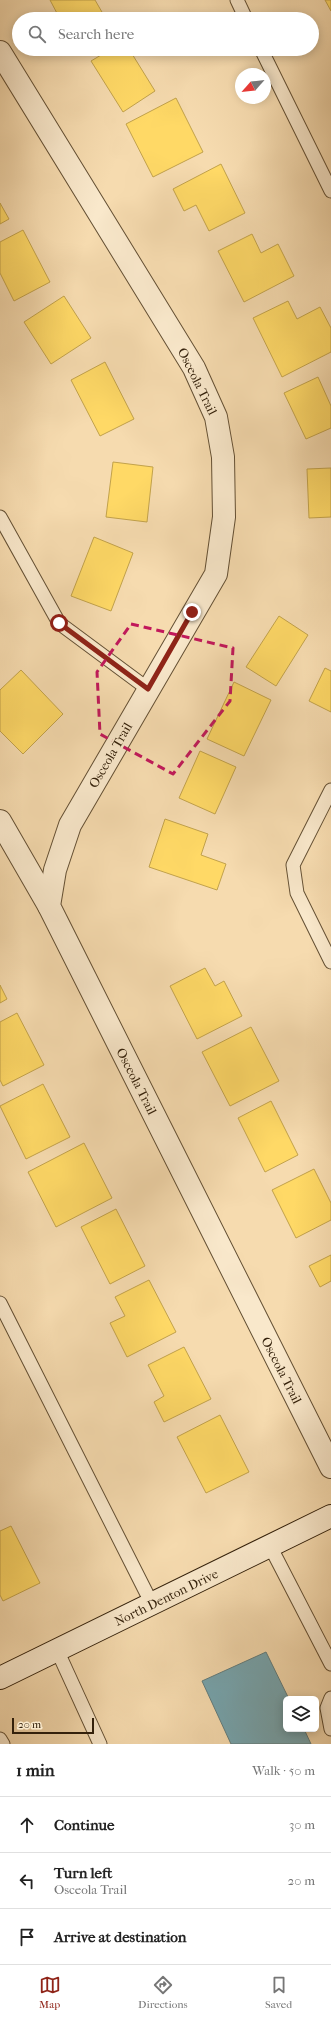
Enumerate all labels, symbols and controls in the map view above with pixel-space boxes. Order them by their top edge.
search box [12,12,319,56]
icon: search [26,23,48,45]
text: Search here [58,25,134,43]
north arrow [235,68,271,104]
street label: Osceola Trail [175,345,220,418]
route end [183,603,201,621]
route start [50,614,68,632]
street label: Osceola Trail [86,720,135,791]
street label: Osceola Trail [113,1045,160,1118]
street label: Osceola Trail [258,1334,305,1407]
street label: North Denton Drive [112,1566,221,1629]
map controls [283,1696,319,1732]
button: layers [283,1696,319,1732]
scale bar [12,1716,94,1735]
text: 20 m [18,1718,41,1731]
text: 1 min [16,1760,55,1780]
text: Walk · 50 m [252,1763,315,1778]
icon: ahead [16,1814,38,1836]
text: Continue [54,1816,114,1834]
text: 30 m [289,1817,315,1832]
text: Turn left [54,1864,112,1882]
icon: left [16,1870,38,1892]
text: 20 m [288,1873,315,1888]
text: Osceola Trail [54,1882,127,1897]
icon: arrive [16,1926,38,1948]
text: Arrive at destination [54,1928,186,1946]
tab: Map [39,1974,61,2011]
tab: Directions [138,1974,188,2011]
tab: Saved [265,1974,292,2011]

